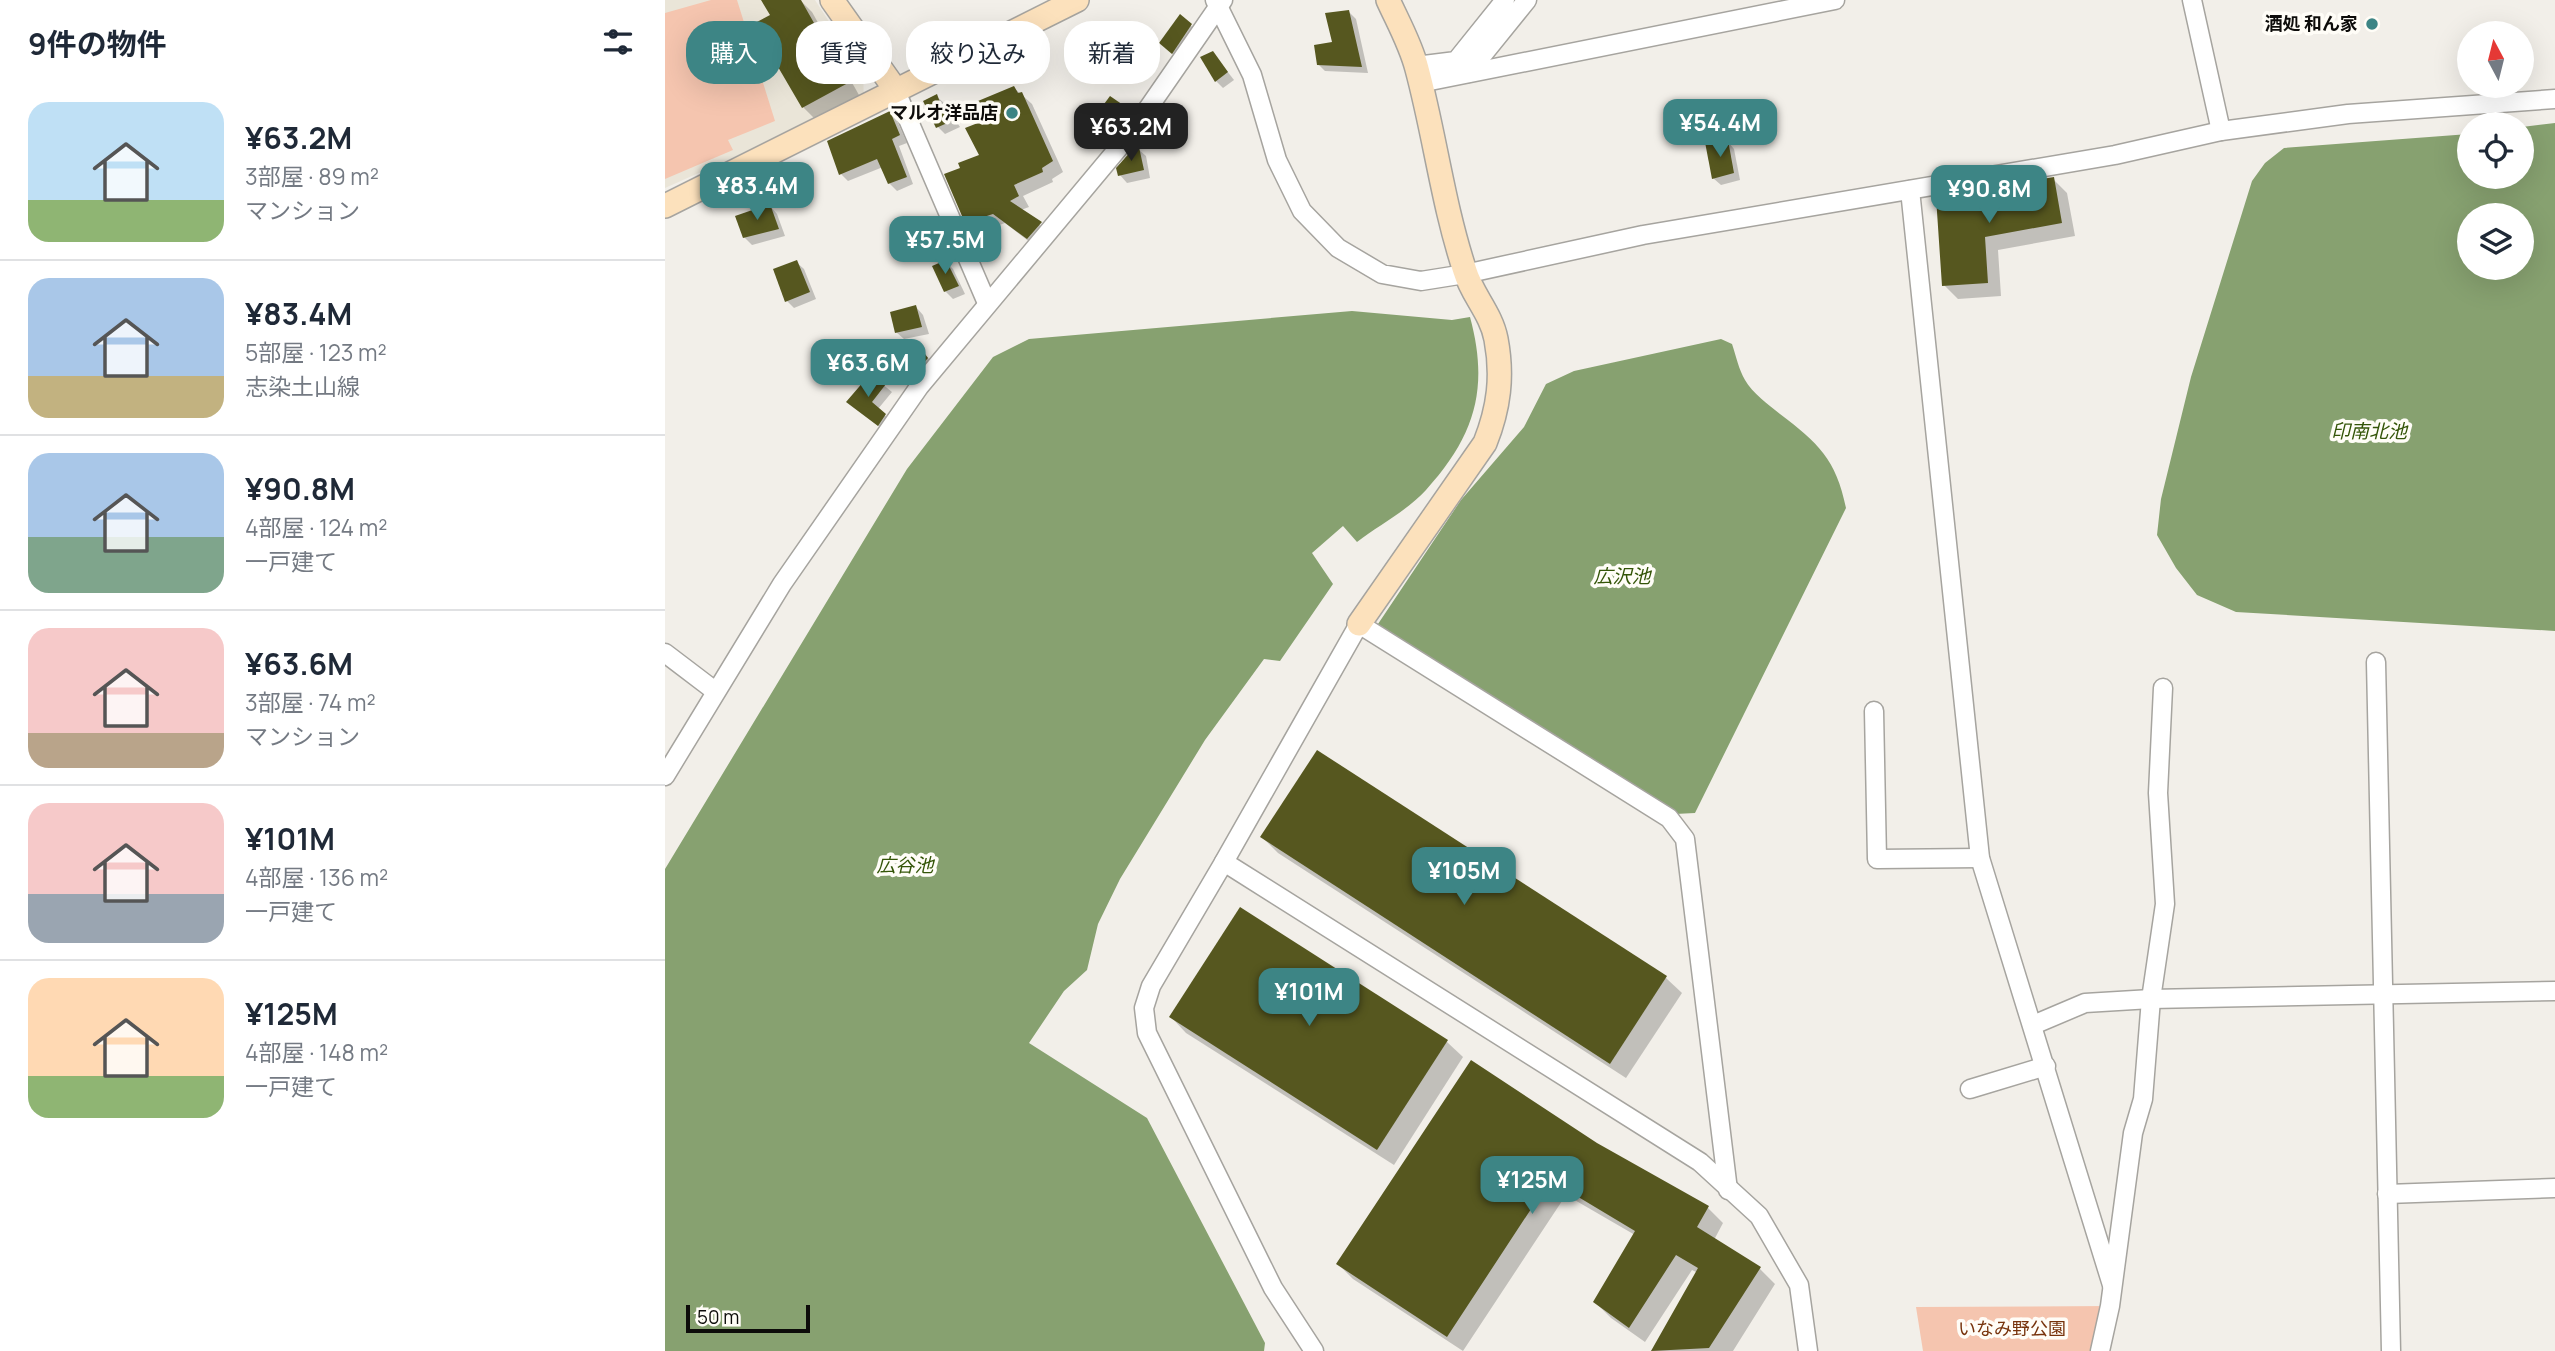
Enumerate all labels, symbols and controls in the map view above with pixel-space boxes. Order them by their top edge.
place label: 酒処 和ん家 [2264,11,2358,35]
marker: 酒処 和ん家 [2364,16,2380,32]
chip: 購入 [686,21,782,84]
chip: 賃貸 [796,21,892,84]
chip: 絞り込み [906,21,1050,84]
chip: 新着 [1064,21,1160,84]
north arrow [2457,21,2534,98]
map controls [2457,21,2534,280]
text: 9件の物件 [28,23,167,64]
icon: filters [599,23,637,61]
place label: マルオ洋品店 [890,100,998,124]
pin: ¥54.4M [1663,100,1777,159]
pin: ¥63.2M [1074,104,1188,163]
marker: マルオ洋品店 [1004,105,1020,121]
text: ¥54.4M [1679,106,1761,138]
text: ¥63.2M [1090,110,1172,142]
button: locate [2457,112,2534,189]
text: ¥63.2M [245,117,352,158]
icon: home [84,130,168,214]
text: 3部屋 · 89 m² [245,160,379,192]
pin: ¥83.4M [700,162,814,222]
pin: ¥90.8M [1932,166,2046,225]
text: ¥83.4M [716,169,798,201]
text: ¥90.8M [1947,172,2031,204]
text: マンション [245,194,360,226]
button: layers [2457,203,2534,280]
pin: ¥57.5M [888,216,1002,276]
text: ¥57.5M [905,223,985,255]
text: ¥83.4M [245,293,352,334]
icon: home [84,306,168,390]
text: 5部屋 · 123 m² [245,336,387,368]
pin: ¥63.6M [811,340,925,399]
text: ¥63.6M [827,346,909,378]
text: 志染土山線 [245,370,360,402]
water label: 印南北池 [2331,418,2409,444]
text: ¥90.8M [245,468,355,509]
icon: home [84,481,168,565]
text: 4部屋 · 124 m² [245,511,387,543]
text: 一戸建て [245,545,337,577]
water label: 広沢池 [1593,563,1652,589]
text: ¥63.6M [245,643,353,684]
icon: home [84,656,168,740]
text: 3部屋 · 74 m² [245,686,376,718]
text: マンション [245,720,360,752]
text: ¥101M [245,818,335,859]
icon: home [84,831,168,915]
pin: ¥105M [1415,848,1513,907]
water label: 広谷池 [876,852,935,878]
text: ¥105M [1428,854,1500,886]
text: 4部屋 · 136 m² [245,861,388,893]
text: 一戸建て [245,895,337,927]
pin: ¥101M [1260,968,1358,1028]
text: ¥101M [1274,975,1344,1007]
text: ¥125M [245,993,338,1034]
icon: home [84,1006,168,1090]
text: 4部屋 · 148 m² [245,1036,388,1068]
text: 一戸建て [245,1070,337,1102]
pin: ¥125M [1483,1156,1581,1216]
text: ¥125M [1497,1163,1567,1195]
scale bar [686,1302,810,1334]
text: 50 m [697,1304,739,1330]
park label: いなみ野公園 [1958,1316,2066,1340]

